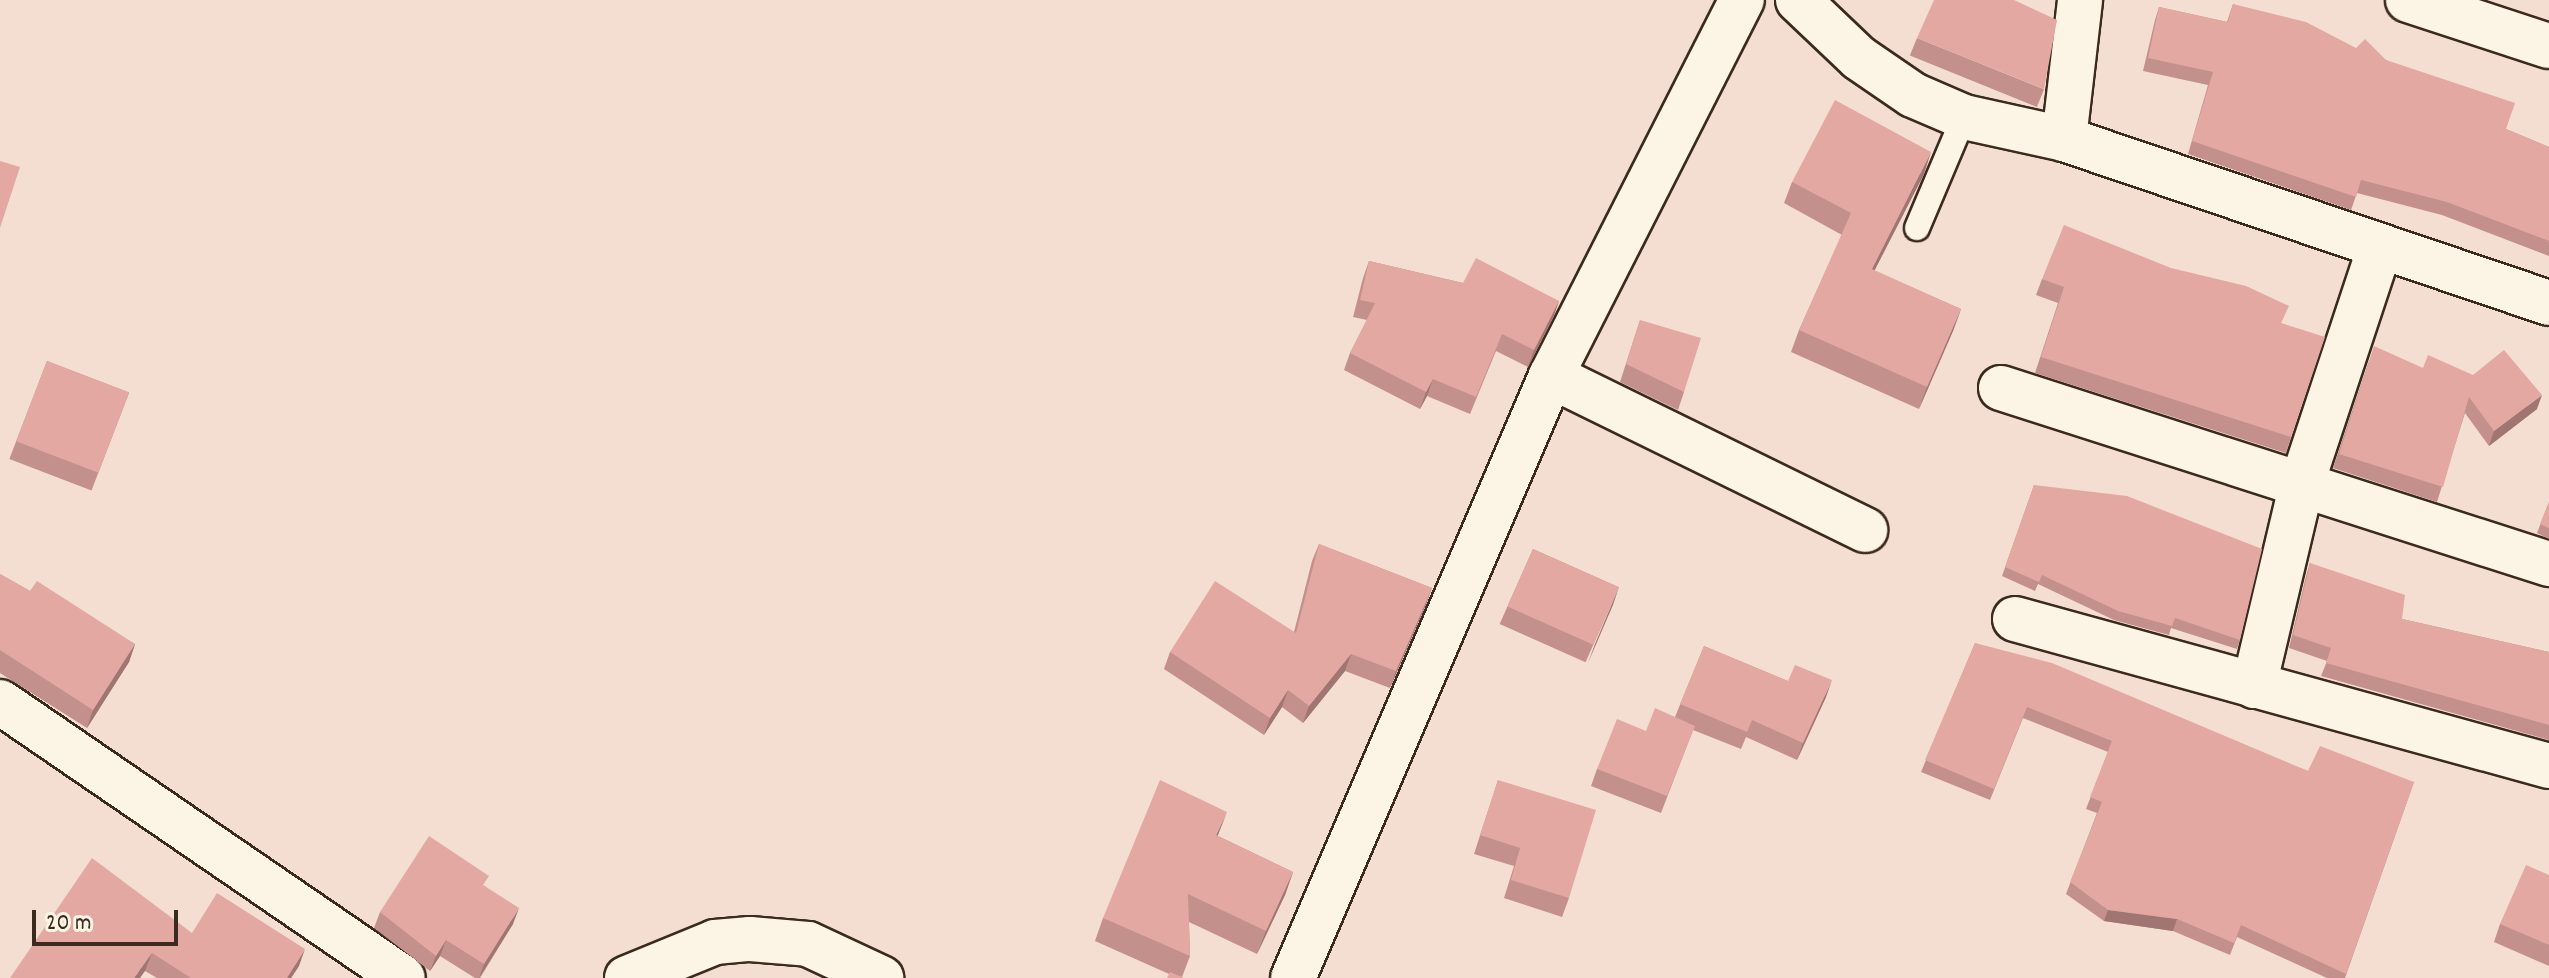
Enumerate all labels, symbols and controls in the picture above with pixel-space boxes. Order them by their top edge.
scale bar [36,894,182,944]
text: 20 m [46,907,92,941]

